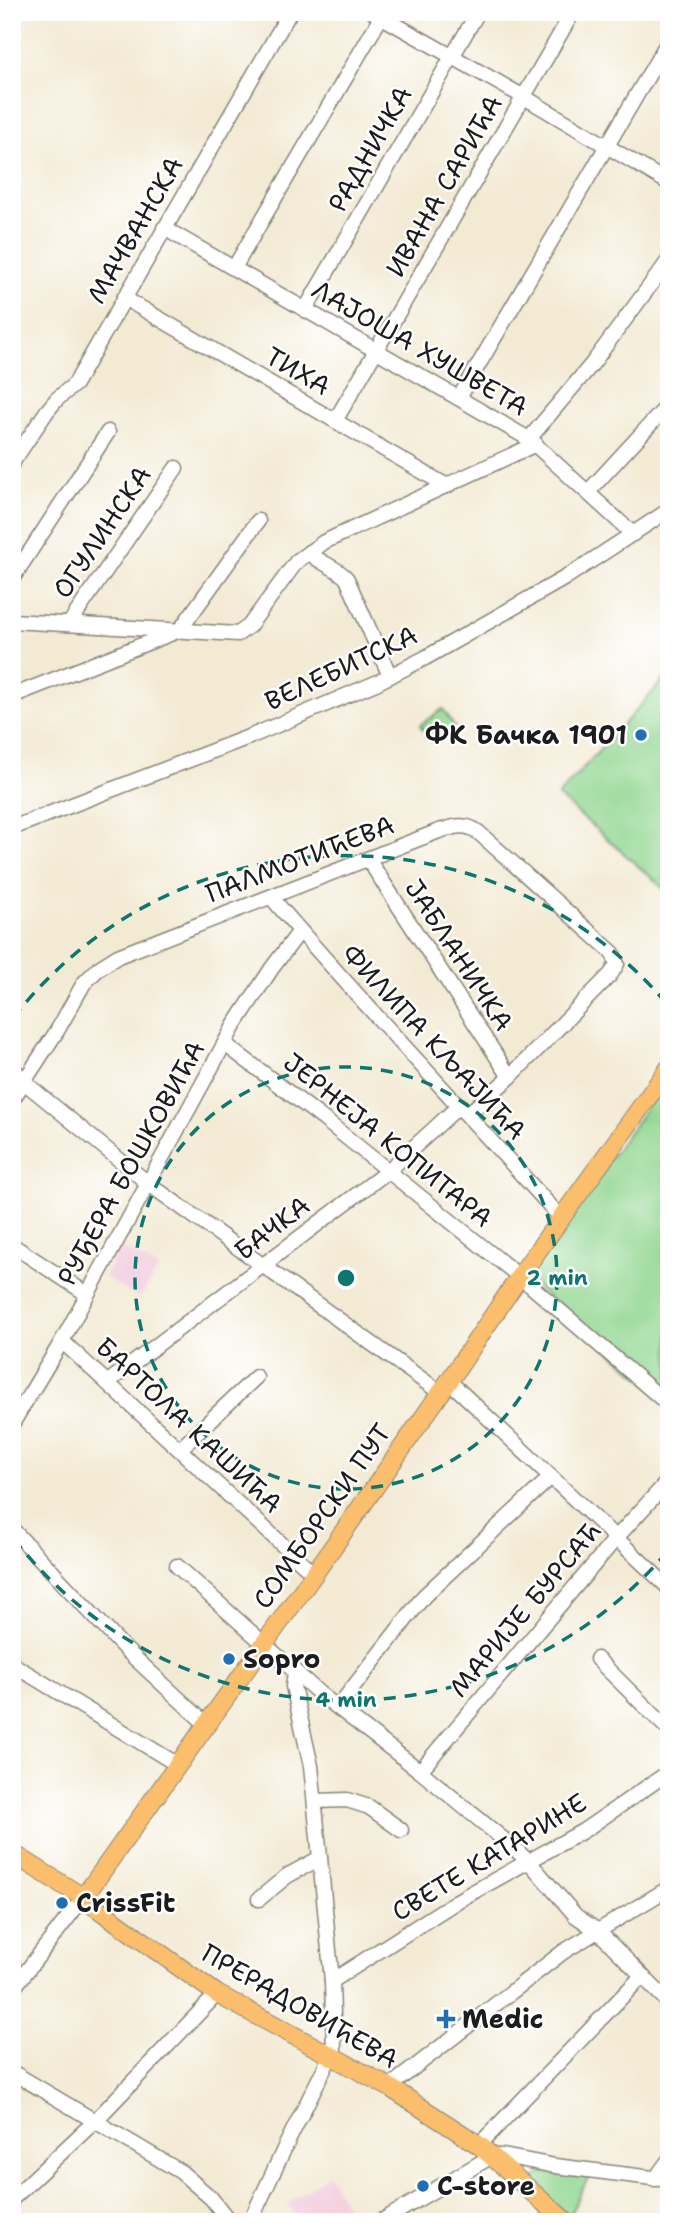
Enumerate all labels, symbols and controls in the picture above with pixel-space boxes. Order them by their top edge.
street label: РАДНИЧКА [319,79,420,218]
street label: ИВАНА САРИЋА [377,88,510,283]
street label: МАЧВАНСКА [78,150,191,310]
street label: ЛАЈОША ХУШВЕТА [306,271,535,424]
street label: ТИХА [259,338,337,403]
street label: ОГУЛИНСКА [44,459,159,605]
street label: ВЕЛЕБИТСКА [259,617,423,718]
place label: ФК Бачка 1901 [425,717,627,752]
marker: ФК Бачка 1901 [633,727,649,743]
street label: ПАЛМОТИЋЕВА [201,807,399,911]
street label: ЈАБЛАНИЧКА [397,872,522,1037]
street label: ФИЛИПА КЉАЈИЋА [334,936,534,1147]
street label: РУЂЕРА БОШКОВИЋА [49,1034,212,1291]
street label: ЈЕРНЕЈА КОПИТАРА [276,1044,500,1235]
street label: БАЧКА [227,1188,317,1268]
text: 2 min [526,1264,588,1292]
centre of rings [334,1266,358,1290]
street label: БАРТОЛА КАШИЋА [88,1329,290,1520]
street label: СОМБОРСКИ ПУТ [245,1416,399,1615]
street label: МАРИЈЕ БУРСАЋ [441,1513,608,1704]
place label: Sopro [243,1641,321,1676]
marker: Sopro [221,1651,237,1667]
text: 4 min [315,1686,377,1714]
street label: СВЕТЕ КАТАРИНЕ [385,1785,593,1929]
place label: CrissFit [76,1885,175,1920]
marker: CrissFit [54,1895,70,1911]
street label: ПРЕРАДОВИЋЕВА [196,1935,405,2076]
place label: Medic [462,2001,544,2036]
marker: Medic [436,2009,456,2029]
place label: C-store [437,2168,535,2203]
marker: C-store [415,2178,431,2194]

